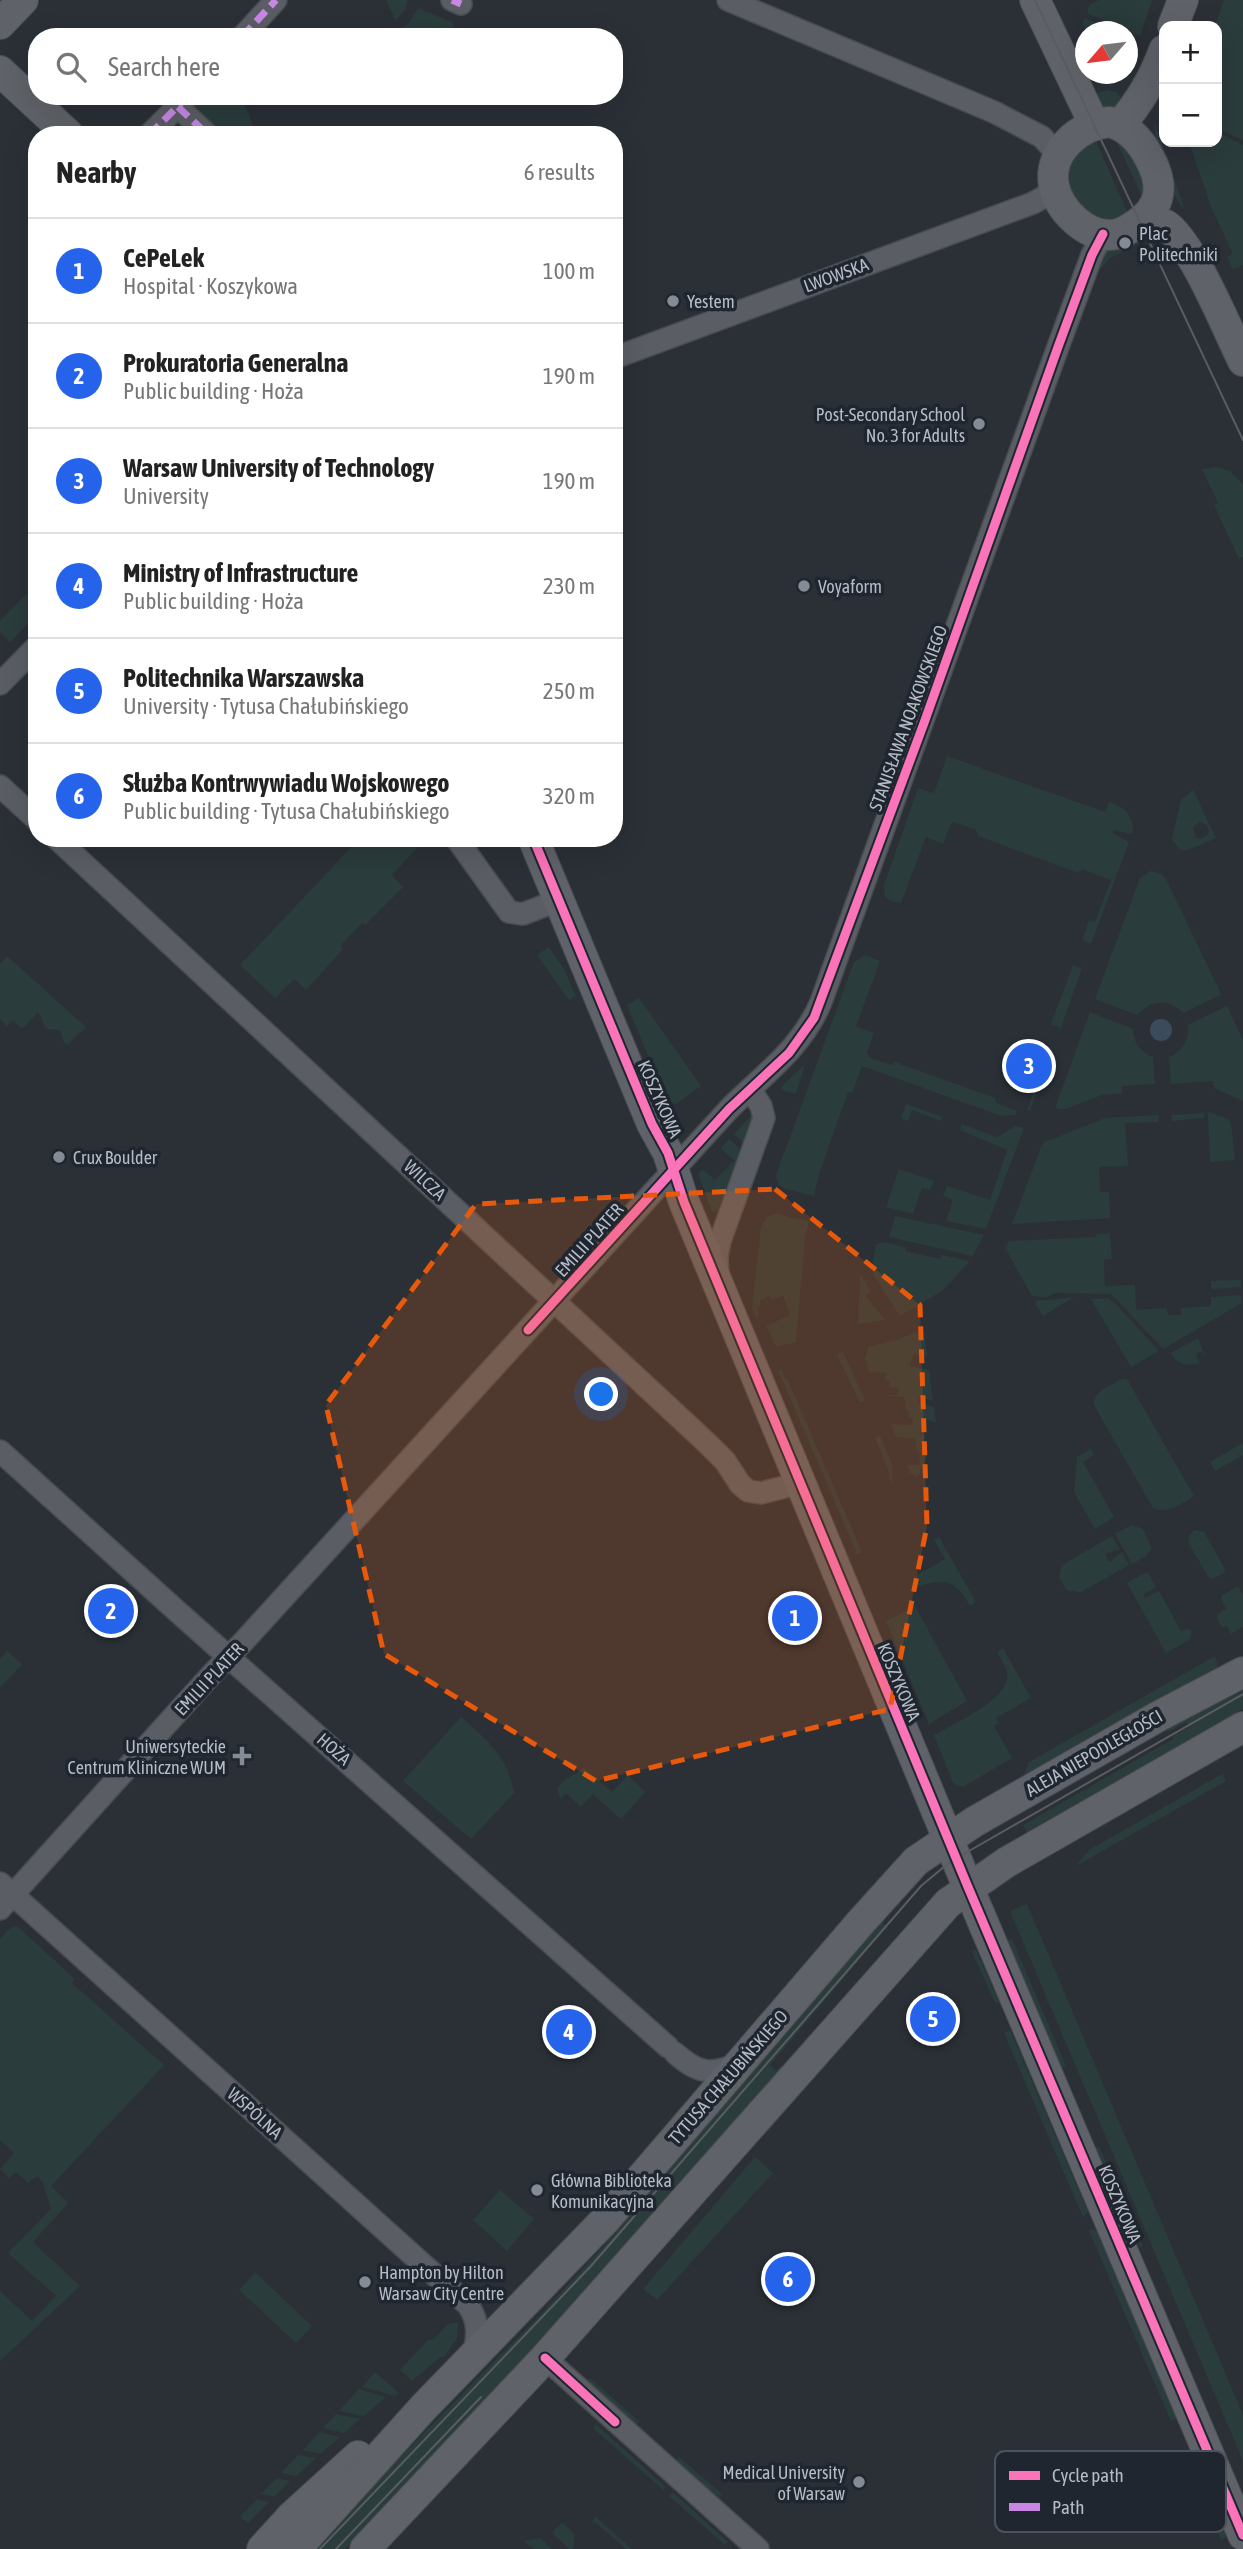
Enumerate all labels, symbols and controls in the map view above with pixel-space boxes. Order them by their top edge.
north arrow [1075,21,1138,84]
map controls [1159,21,1222,147]
button: + [1159,21,1222,84]
search box [28,28,623,105]
icon: search [52,48,90,86]
text: Search here [108,52,220,82]
button: − [1159,84,1222,147]
text: Nearby [56,155,136,189]
text: 6 results [524,159,595,185]
place label: Plac Politechniki [1139,223,1218,265]
marker: Plac Politechniki [1117,235,1133,251]
text: CePeLek [123,243,204,273]
street label: LWOWSKA [801,254,871,296]
text: 1 [74,258,84,284]
text: 100 m [543,258,595,284]
text: Hospital · Koszykowa [123,273,298,299]
place label: Yestem [687,291,735,312]
marker: Yestem [665,293,681,309]
text: Prokuratoria Generalna [123,348,348,378]
text: 2 [74,363,84,389]
text: 190 m [543,363,595,389]
text: Public building · Hoża [123,378,304,404]
place label: Post-Secondary School No. 3 for Adults [816,404,965,446]
marker: Post-Secondary School No. 3 for Adults [971,416,987,432]
text: Warsaw University of Technology [123,453,434,483]
text: 3 [74,468,84,494]
text: 190 m [543,468,595,494]
text: University [123,483,209,509]
text: Ministry of Infrastructure [123,558,358,588]
text: 4 [74,573,84,599]
text: 230 m [543,573,595,599]
place label: Voyaform [818,576,882,597]
marker: Voyaform [796,578,812,594]
text: Public building · Hoża [123,588,304,614]
street label: STANISŁAWA NOAKOWSKIEGO [865,622,951,814]
text: Politechnika Warszawska [123,663,364,693]
text: 5 [74,678,84,704]
text: 250 m [543,678,595,704]
text: University · Tytusa Chałubińskiego [123,693,409,719]
text: Służba Kontrwywiadu Wojskowego [123,768,449,798]
text: 6 [74,783,84,809]
text: 320 m [543,783,595,809]
text: Public building · Tytusa Chałubińskiego [123,798,450,824]
pin: 3 [1006,1040,1052,1092]
street label: KOSZYKOWA [634,1057,686,1141]
place label: Crux Boulder [73,1147,158,1168]
marker: Crux Boulder [51,1149,67,1165]
street label: WILCZA [400,1156,450,1205]
street label: EMILII PLATER [551,1199,627,1281]
your location [584,1377,618,1411]
pin: 2 [88,1585,134,1637]
pin: 1 [772,1592,818,1644]
street label: EMILII PLATER [170,1638,248,1720]
street label: KOSZYKOWA [873,1640,925,1724]
street label: ALEJA NIEPODLEGŁOŚCI [1022,1705,1166,1801]
street label: HOŻA [313,1729,355,1769]
place label: Uniwersyteckie Centrum Kliniczne WUM [68,1736,226,1778]
marker: Uniwersyteckie Centrum Kliniczne WUM [232,1746,252,1766]
pin: 5 [910,1993,956,2045]
pin: 4 [546,2006,592,2058]
street label: TYTUSA CHAŁUBIŃSKIEGO [664,2006,792,2148]
street label: WSPÓLNA [223,2083,287,2143]
street label: KOSZYKOWA [1094,2162,1146,2246]
place label: Główna Biblioteka Komunikacyjna [551,2170,672,2212]
marker: Główna Biblioteka Komunikacyjna [529,2182,545,2198]
pin: 6 [765,2253,811,2305]
place label: Hampton by Hilton Warsaw City Centre [379,2262,504,2304]
marker: Hampton by Hilton Warsaw City Centre [357,2274,373,2290]
legend [995,2451,1226,2532]
place label: Medical University of Warsaw [723,2462,845,2504]
text: Cycle path [1052,2464,1124,2486]
marker: Medical University of Warsaw [851,2474,867,2490]
text: Path [1052,2496,1084,2518]

